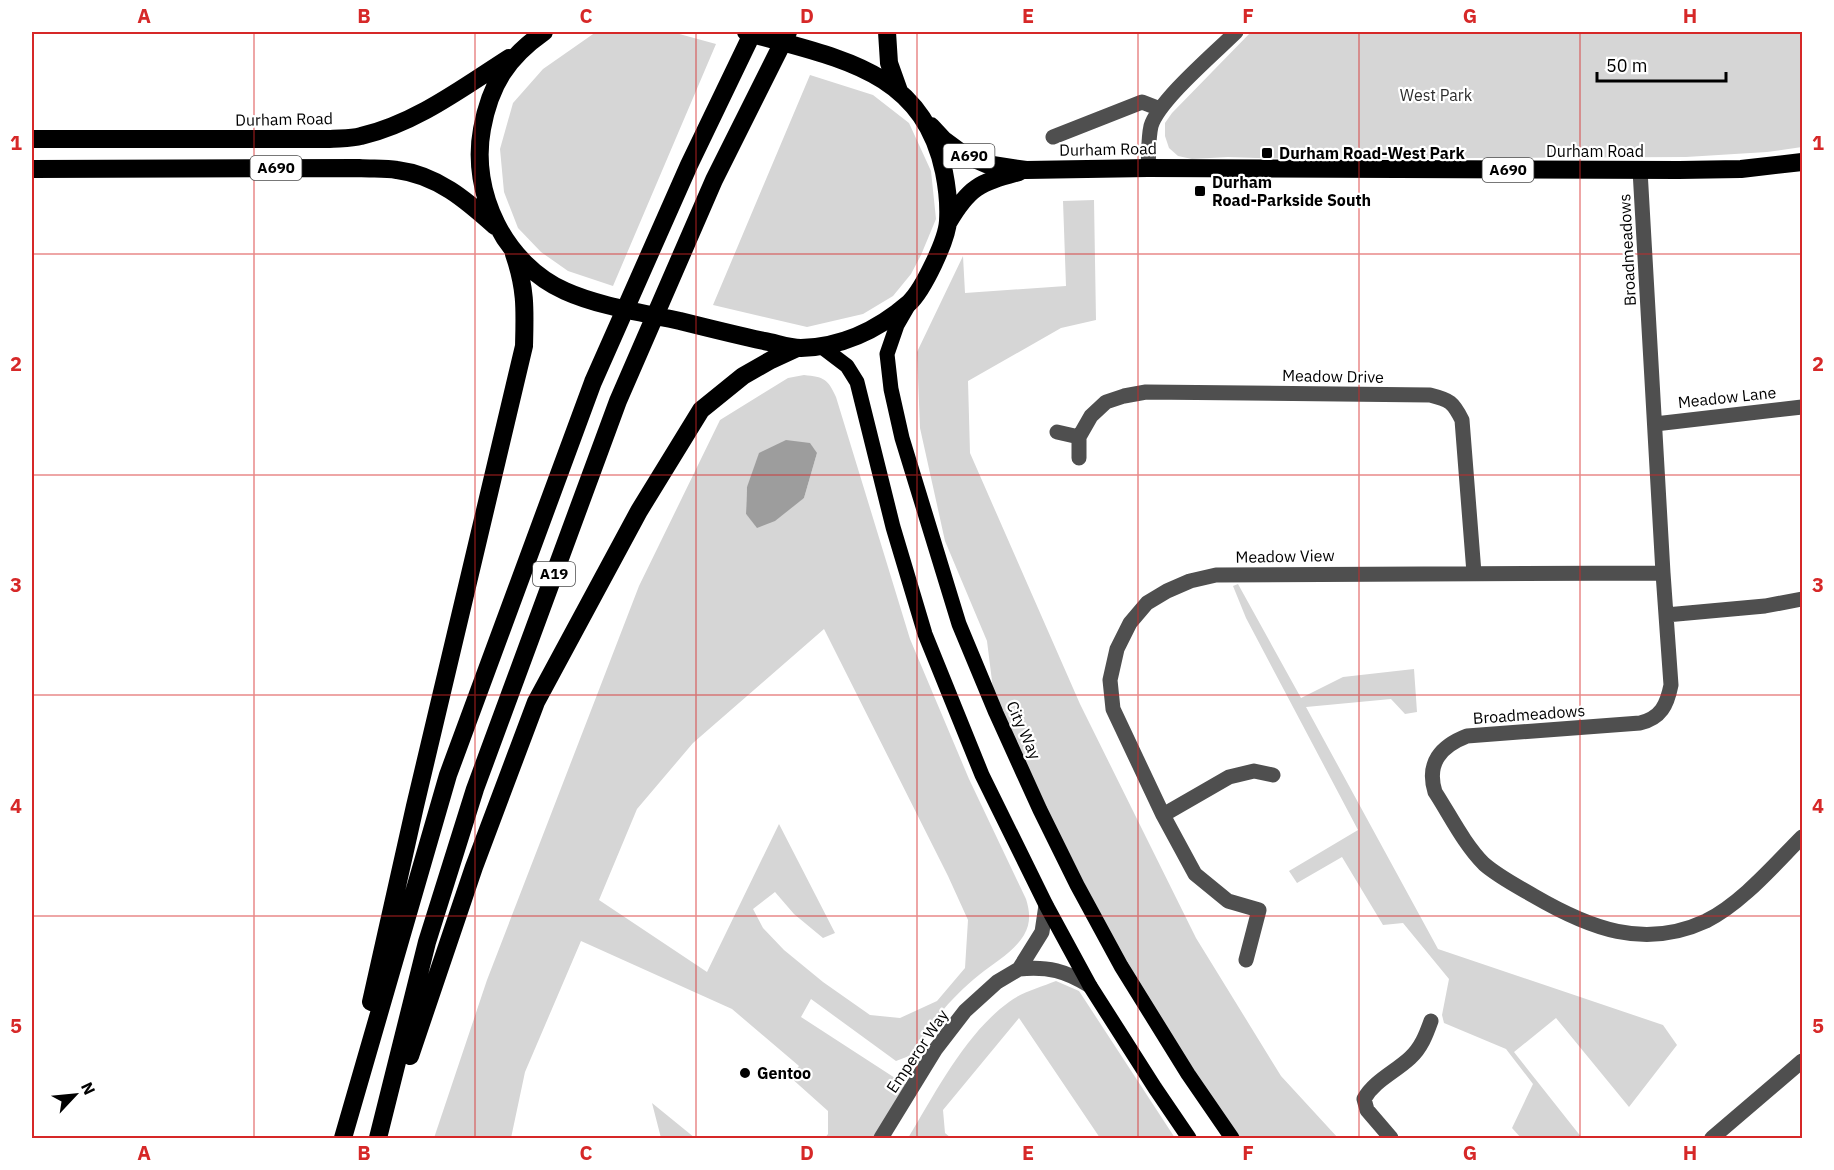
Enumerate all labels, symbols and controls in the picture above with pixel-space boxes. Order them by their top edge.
text: A [137,2,151,29]
text: B [357,2,371,29]
text: C [579,2,593,29]
text: D [800,2,814,29]
text: E [1022,2,1034,29]
text: F [1242,2,1254,29]
text: G [1463,2,1477,29]
text: H [1683,2,1697,29]
scale bar [1597,45,1726,83]
text: 50 m [1606,54,1648,77]
park label: West Park [1400,85,1473,105]
street label: Durham Road [235,108,333,130]
text: 1 [10,129,22,156]
text: 1 [1812,129,1824,156]
street label: Durham Road [1059,138,1157,160]
street label: Durham Road [1546,141,1644,161]
place label: Durham Road-West Park [1279,143,1465,163]
road number: A690 [944,144,994,168]
marker: Durham Road-West Park [1260,146,1274,160]
road number: A690 [250,156,302,180]
road number: A690 [1482,158,1534,182]
place label: Durham Road-Parkside South [1212,172,1371,210]
marker: Durham Road-Parkside South [1193,184,1207,198]
street label: Broadmeadows [1614,193,1640,307]
text: 2 [10,350,22,377]
text: 2 [1812,350,1824,377]
street label: Meadow Drive [1282,365,1384,387]
street label: Meadow Lane [1677,382,1777,412]
street label: Meadow View [1235,545,1335,567]
road number: A19 [533,562,575,586]
text: 3 [10,571,22,598]
text: 3 [1812,571,1824,598]
street label: City Way [1002,698,1046,762]
street label: Broadmeadows [1472,700,1586,728]
text: 4 [10,792,22,819]
text: 4 [1812,792,1824,819]
street label: Emperor Way [882,1005,952,1097]
text: 5 [10,1012,22,1039]
text: 5 [1812,1012,1824,1039]
place label: Gentoo [757,1063,811,1083]
north arrow [45,1065,105,1125]
marker: Gentoo [738,1066,752,1080]
text: N [77,1079,100,1098]
text: A [137,1139,151,1166]
text: B [357,1139,371,1166]
text: C [579,1139,593,1166]
text: D [800,1139,814,1166]
text: E [1022,1139,1034,1166]
text: F [1242,1139,1254,1166]
text: G [1463,1139,1477,1166]
text: H [1683,1139,1697,1166]

